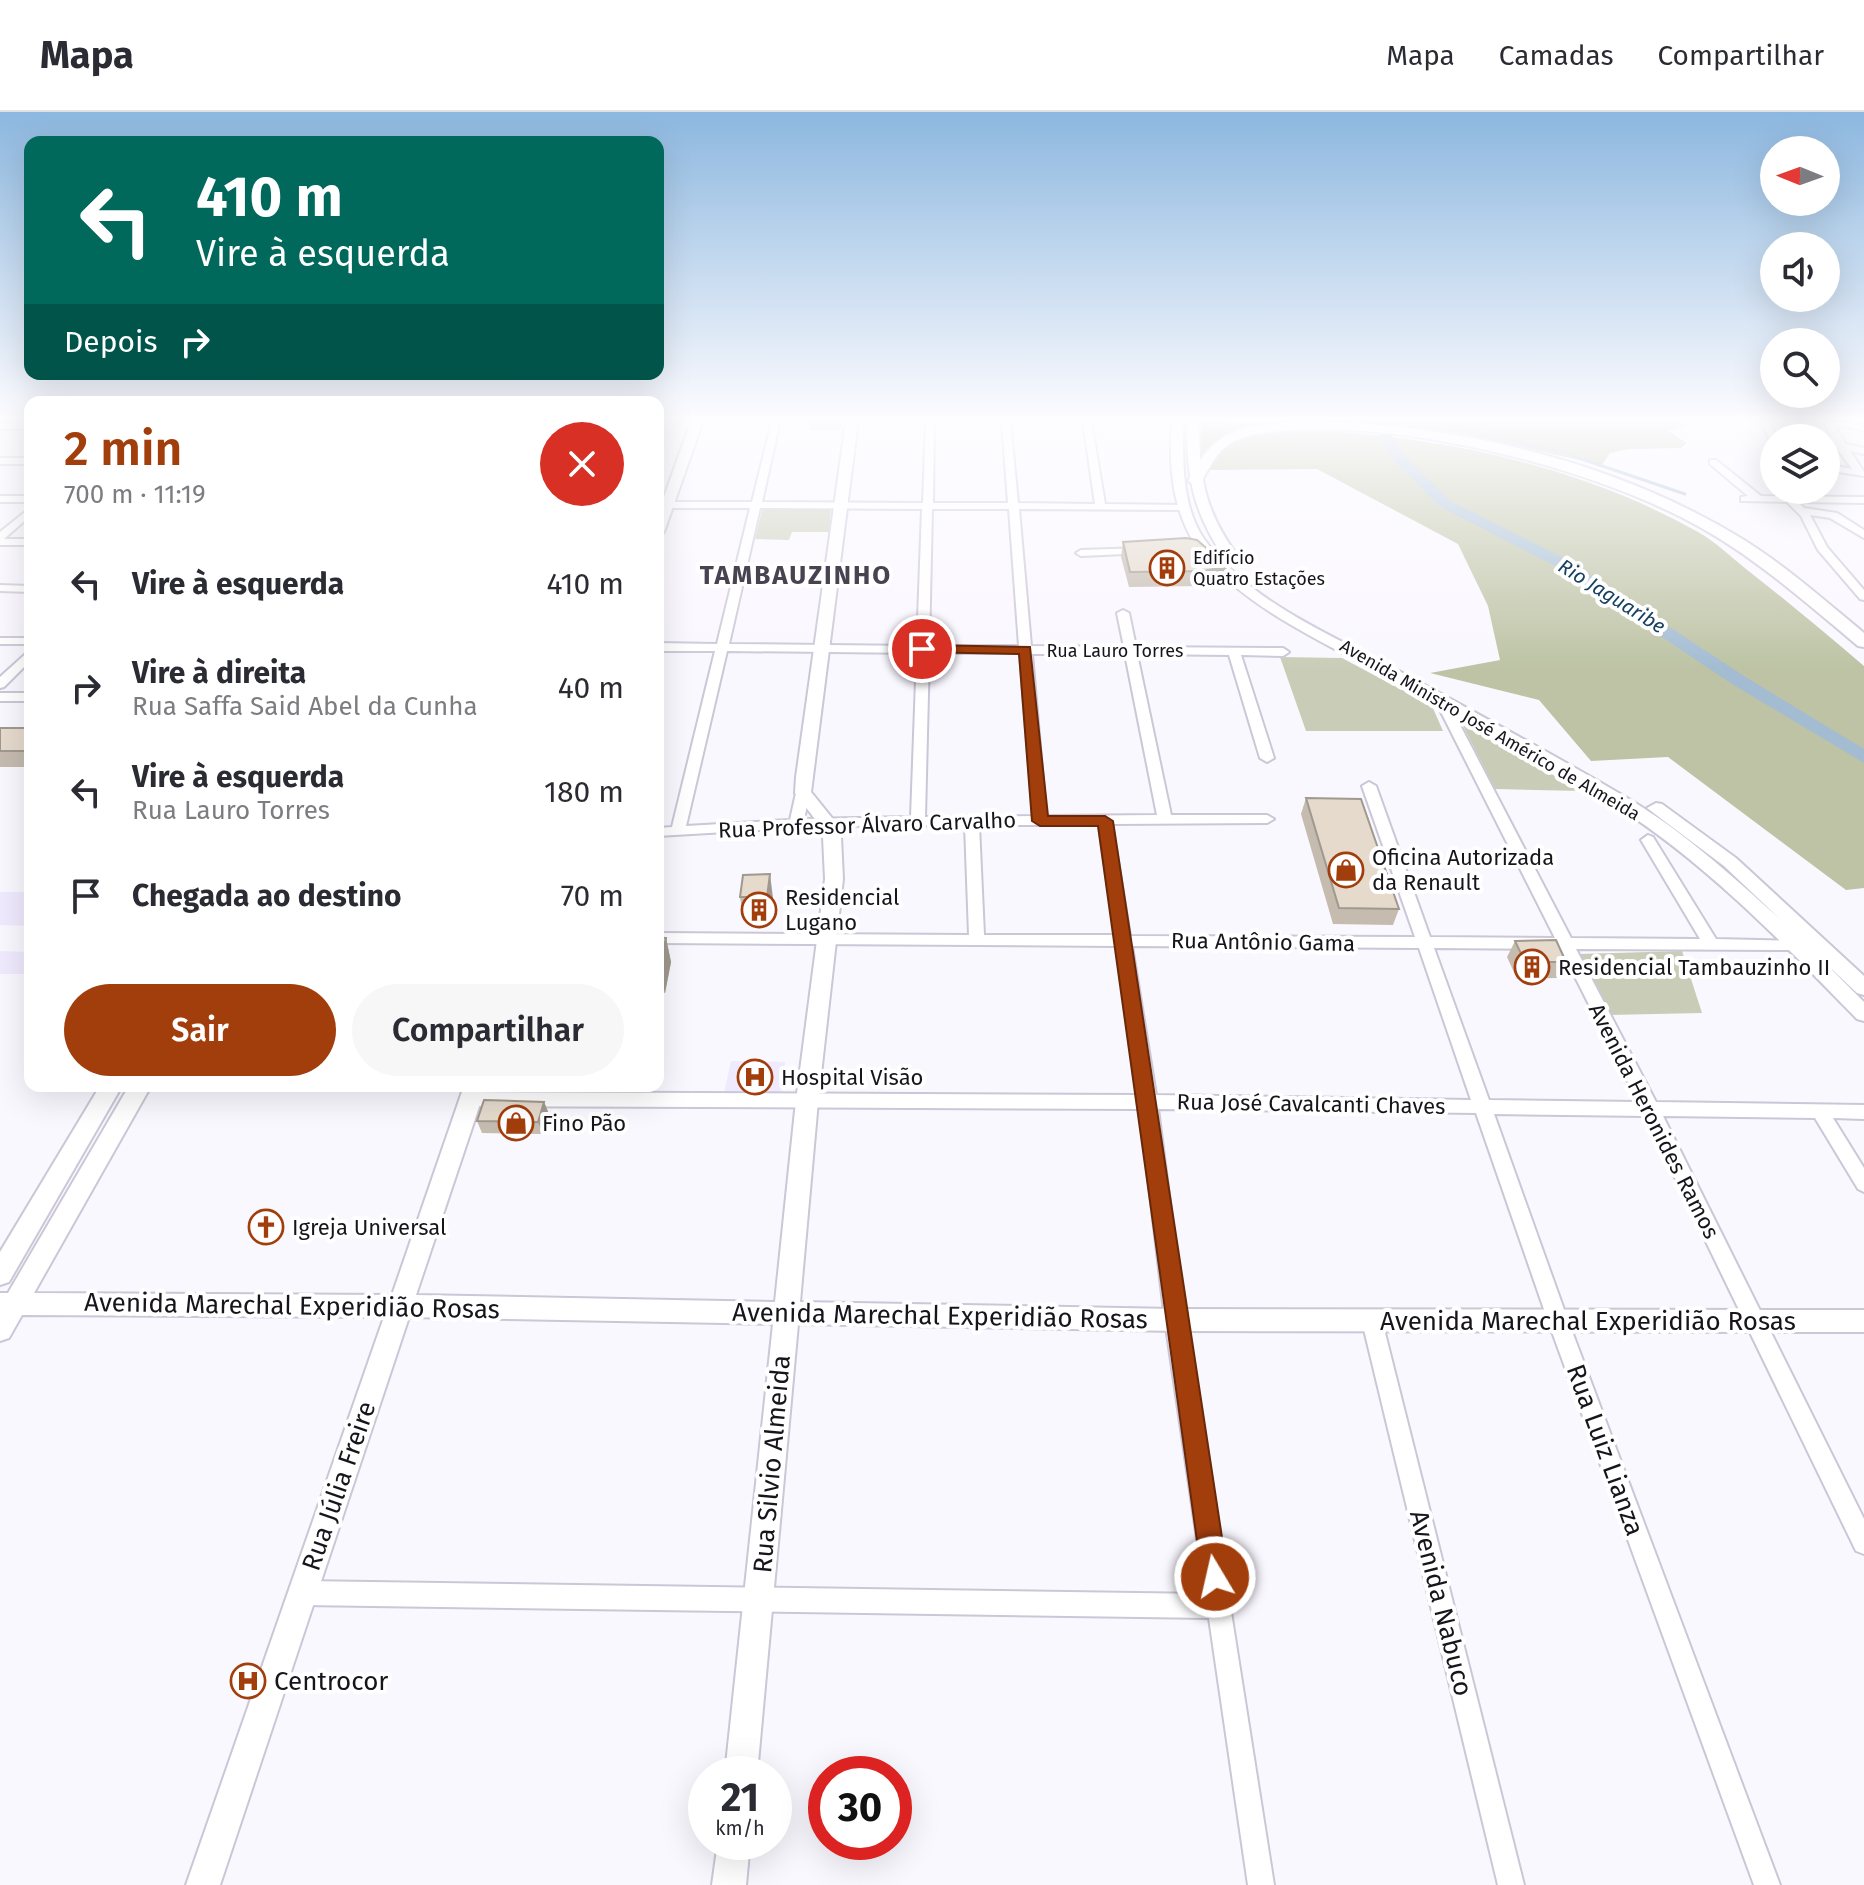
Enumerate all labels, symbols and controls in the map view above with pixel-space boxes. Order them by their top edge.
text: Mapa [40,32,134,78]
text: Mapa [1386,39,1455,72]
text: Camadas [1499,39,1613,72]
text: Compartilhar [1657,39,1824,72]
north arrow [1760,136,1840,216]
map controls [1760,136,1840,504]
text: 410 m [196,164,343,231]
icon: left [64,168,168,272]
text: Vire à esquerda [196,232,450,276]
button: sound [1760,232,1840,312]
icon: right [173,320,217,364]
text: Depois [64,324,157,360]
button: search [1760,328,1840,408]
text: 2 min [64,420,182,478]
button: close [540,422,624,506]
button: layers [1760,424,1840,504]
text: 700 m · 11:19 [64,479,206,510]
place label: Edifício Quatro Estações [1193,547,1325,590]
building icon: Edifício Quatro Estações [1148,549,1186,587]
water label: Rio Jaguaribe [1554,554,1670,638]
district label: TAMBAUZINHO [700,560,892,591]
icon: left [64,562,108,606]
text: Vire à esquerda [132,566,344,602]
text: 410 m [546,566,624,602]
pin [888,615,956,683]
icon: arrive [900,627,944,671]
street label: Avenida Ministro José Américo de Almeida [1336,635,1644,825]
street label: Rua Lauro Torres [1046,640,1184,662]
text: Vire à direita [132,655,306,691]
icon: right [64,666,108,710]
text: 40 m [558,670,624,706]
text: Rua Saffa Said Abel da Cunha [132,691,478,722]
text: Vire à esquerda [132,759,344,795]
icon: left [64,770,108,814]
text: 180 m [544,774,624,810]
text: Rua Lauro Torres [132,795,330,826]
street label: Rua Professor Álvaro Carvalho [717,806,1017,844]
place label: Oficina Autorizada da Renault [1372,844,1554,896]
shop icon: Oficina Autorizada da Renault [1327,851,1365,889]
icon: arrive [64,874,108,918]
text: Chegada ao destino [132,878,402,914]
text: 70 m [561,878,624,914]
place label: Residencial Lugano [785,884,899,936]
building icon: Residencial Lugano [740,891,778,929]
street label: Rua Antônio Gama [1171,927,1355,957]
building icon: Residencial Tambauzinho II [1513,948,1551,986]
place label: Residencial Tambauzinho II [1558,954,1830,981]
button: Sair [64,984,336,1076]
button: Compartilhar [352,984,624,1076]
street label: Avenida Heronides Ramos [1583,999,1725,1243]
hospital icon: Hospital Visão [736,1058,774,1096]
place label: Hospital Visão [781,1064,923,1091]
street label: Rua José Cavalcanti Chaves [1176,1088,1446,1120]
shop icon: Fino Pão [497,1104,535,1142]
place label: Fino Pão [542,1110,626,1137]
church icon: Igreja Universal [247,1208,285,1246]
place label: Igreja Universal [292,1214,447,1241]
street label: Avenida Marechal Experidião Rosas [84,1287,500,1325]
street label: Avenida Marechal Experidião Rosas [732,1297,1148,1335]
street label: Avenida Marechal Experidião Rosas [1380,1306,1796,1337]
street label: Rua Silvio Almeida [747,1354,797,1574]
street label: Rua Luiz Lianza [1560,1360,1650,1540]
street label: Rua Júlia Freire [296,1397,382,1575]
street label: Avenida Nabuco [1403,1507,1479,1699]
position arrow [1173,1535,1257,1619]
hospital icon: Centrocor [229,1662,267,1700]
place label: Centrocor [274,1666,388,1697]
speed limit sign: 30 [808,1756,912,1860]
text: 21 [721,1774,759,1822]
text: km/h [715,1816,765,1840]

